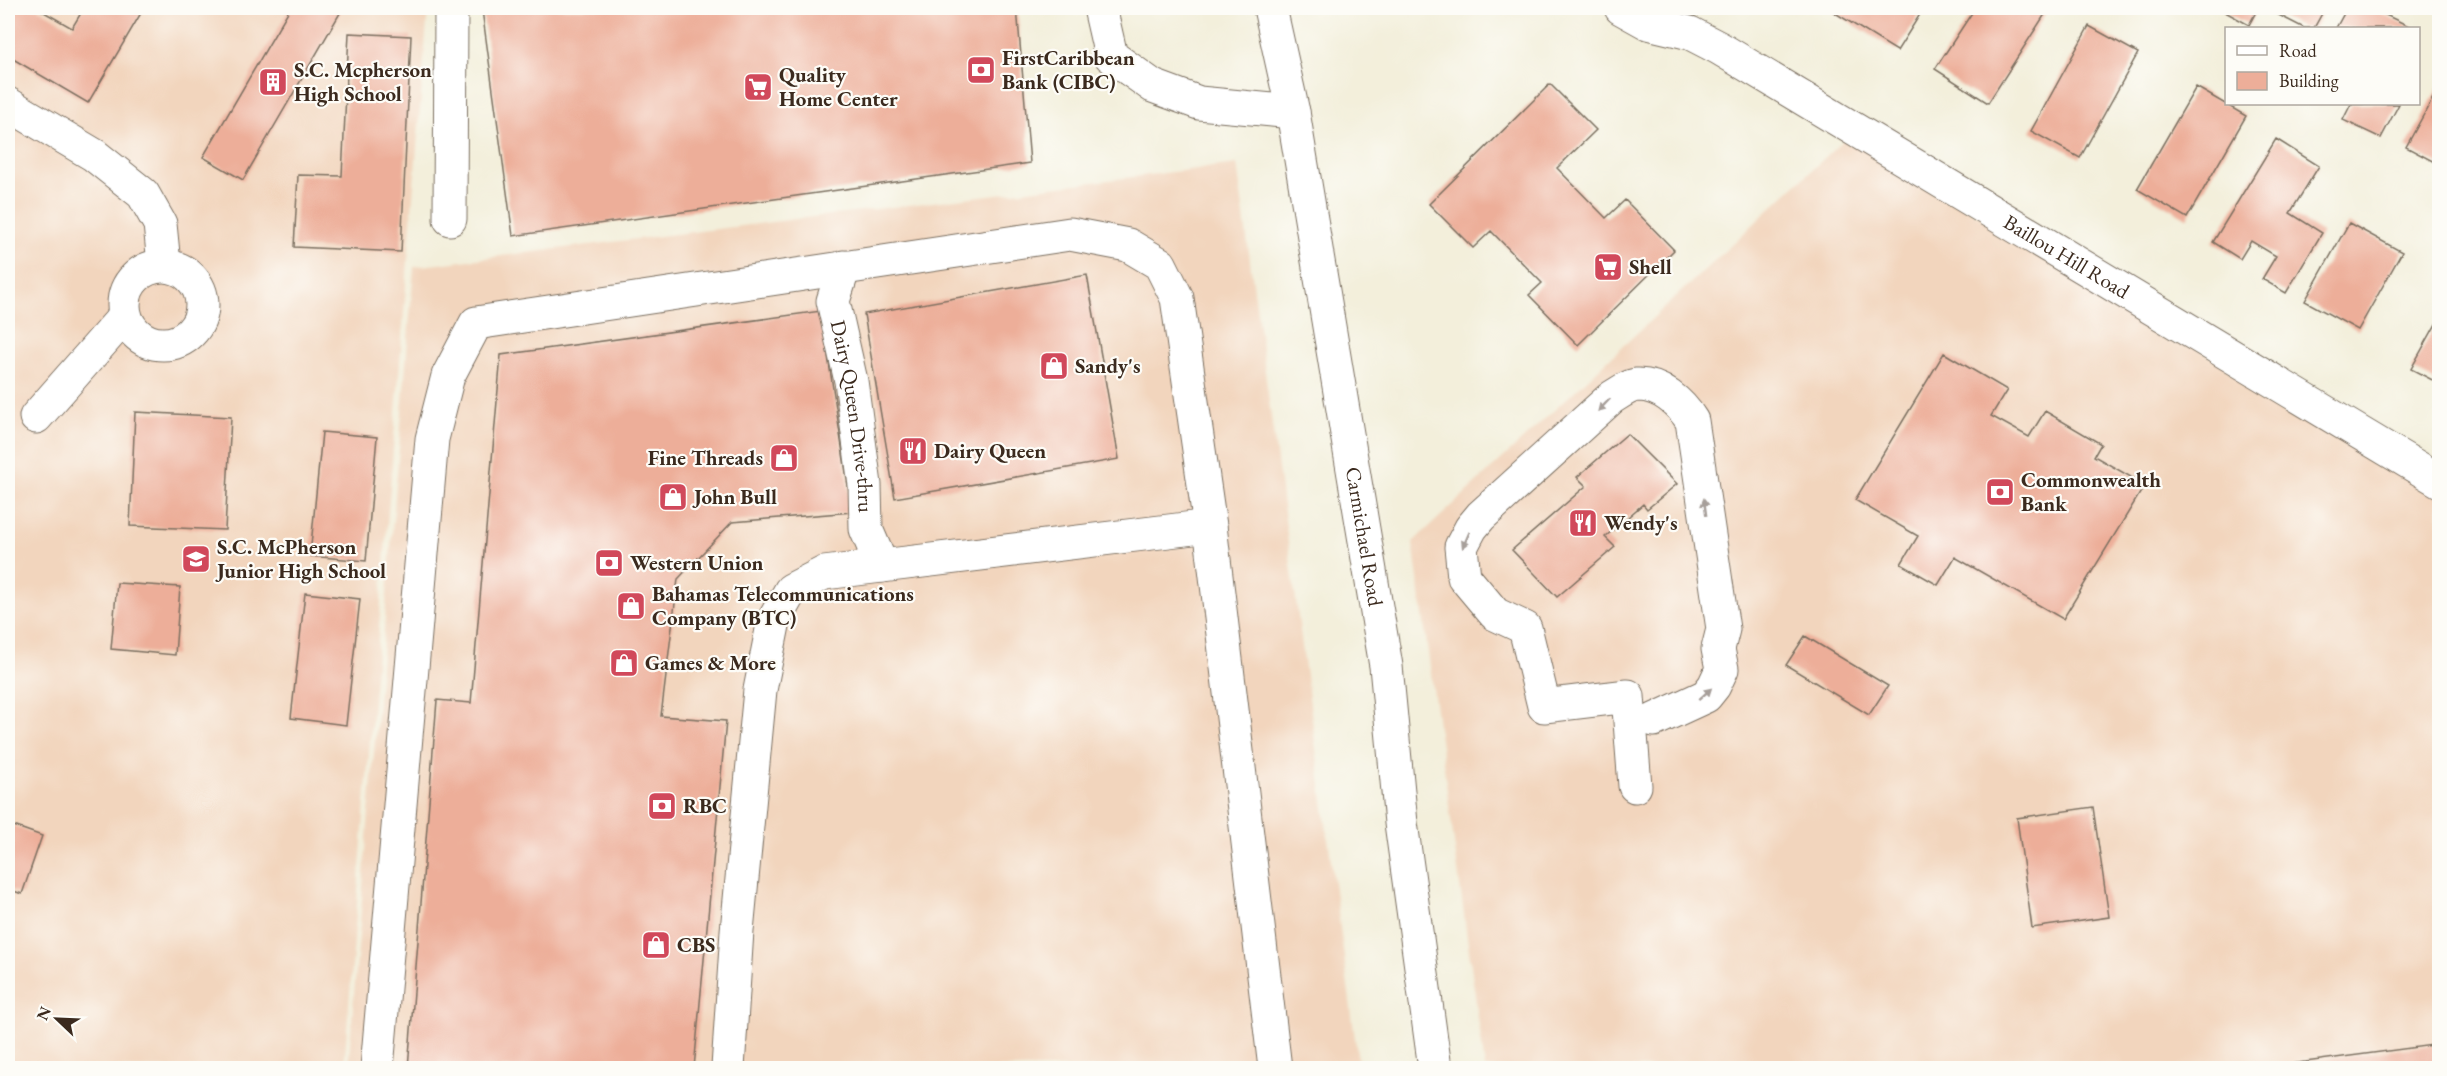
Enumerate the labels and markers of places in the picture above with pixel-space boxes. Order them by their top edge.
place label: FirstCaribbean Bank (CIBC) [1002,44,1135,95]
bank icon: FirstCaribbean Bank (CIBC) [965,54,997,86]
place label: S.C. Mcpherson High School [294,56,432,107]
place label: Quality Home Center [779,61,898,112]
building icon: S.C. Mcpherson High School [257,66,289,98]
supermarket icon: Quality Home Center [742,71,774,103]
supermarket icon: Shell [1592,251,1624,283]
place label: Shell [1629,253,1672,280]
shop icon: Sandy's [1038,350,1070,382]
place label: Sandy's [1075,352,1140,379]
restaurant icon: Dairy Queen [897,435,929,467]
place label: Dairy Queen [934,437,1046,464]
shop icon: Fine Threads [768,442,800,474]
place label: Fine Threads [648,444,763,471]
place label: Commonwealth Bank [2021,466,2161,517]
bank icon: Commonwealth Bank [1984,476,2016,508]
shop icon: John Bull [657,481,689,513]
place label: John Bull [692,483,777,510]
restaurant icon: Wendy's [1567,507,1599,539]
place label: Wendy's [1604,509,1678,536]
place label: S.C. McPherson Junior High School [215,533,386,584]
school or university icon: S.C. McPherson Junior High School [180,543,212,575]
bank icon: Western Union [593,547,625,579]
place label: Western Union [630,549,764,576]
place label: Bahamas Telecommunications Company (BTC) [652,580,914,631]
shop icon: Bahamas Telecommunications Company (BTC) [615,590,647,622]
shop icon: Games & More [608,647,640,679]
place label: Games & More [645,649,776,676]
bank icon: RBC [646,790,678,822]
place label: RBC [683,792,727,819]
shop icon: CBS [640,929,672,961]
place label: CBS [677,931,715,958]

